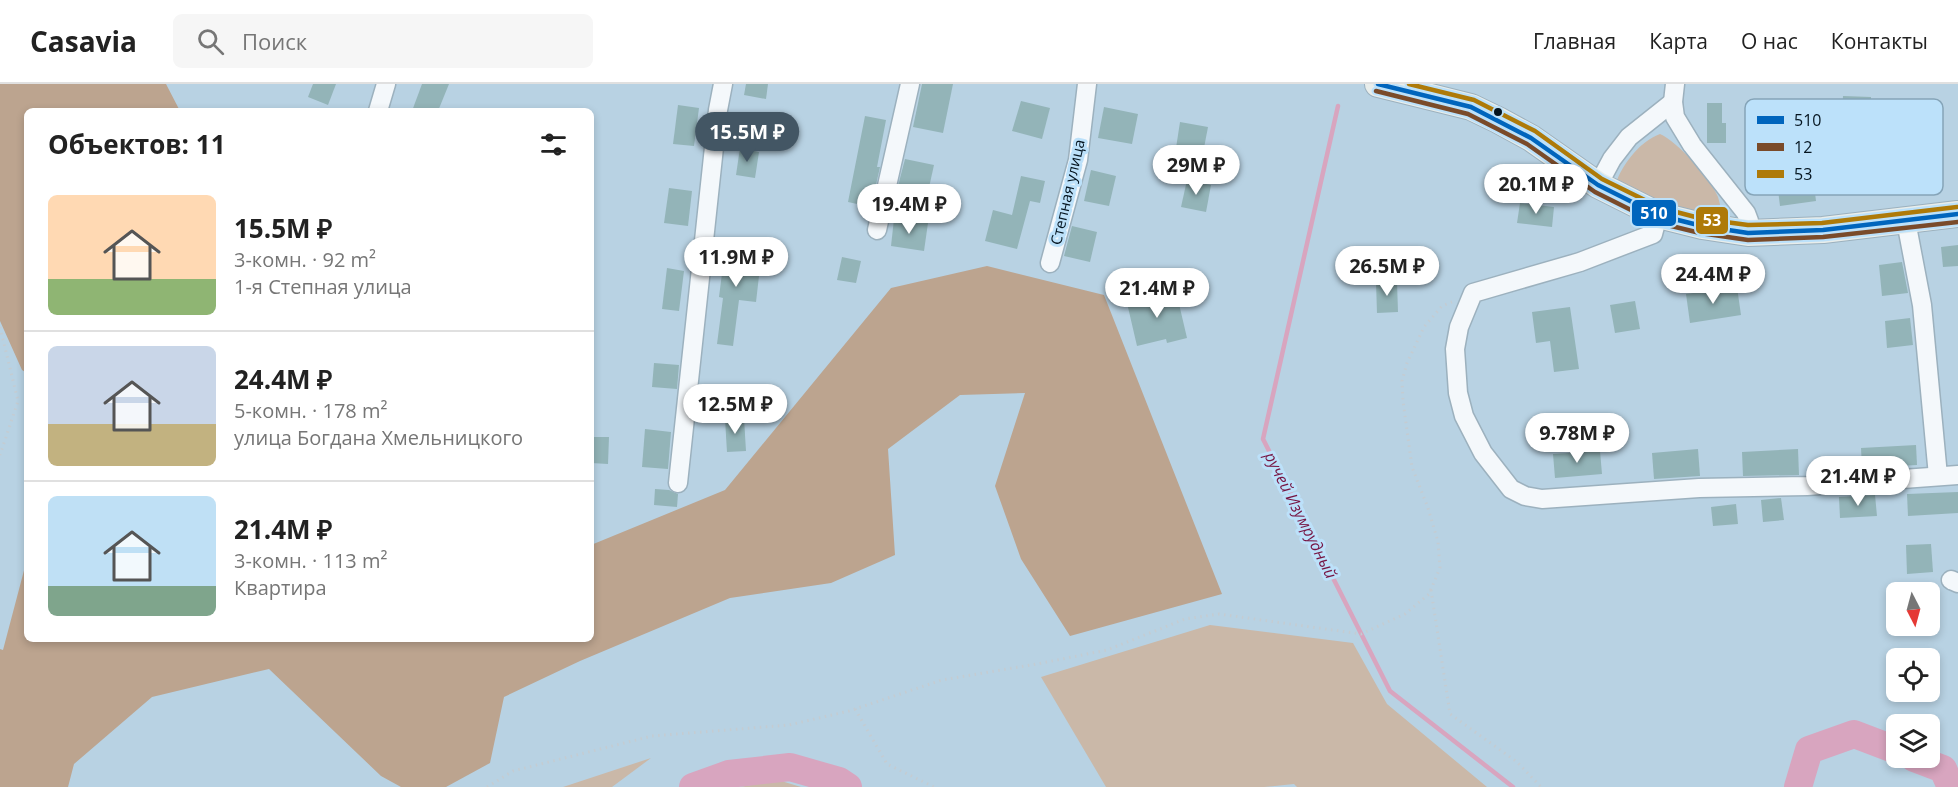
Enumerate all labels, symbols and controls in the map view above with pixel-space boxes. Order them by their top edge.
search box [173,14,593,68]
text: Casavia [30,22,137,60]
icon: search [194,25,227,58]
text: Поиск [242,26,307,56]
text: Главная [1533,27,1616,55]
text: Карта [1649,27,1708,55]
text: О нас [1741,27,1798,55]
text: Контакты [1831,27,1928,55]
legend [1745,99,1943,195]
unlabelled marker [1492,106,1504,118]
text: 510 [1794,109,1821,131]
pin: 15.5M ₽ [692,112,802,163]
text: 15.5M ₽ [709,118,785,145]
text: Объектов: 11 [48,126,226,162]
icon: filters [537,128,570,161]
text: 12 [1794,136,1812,158]
street label: Степная улица [1045,137,1089,247]
pin: 29M ₽ [1154,145,1238,196]
text: 29M ₽ [1167,151,1225,178]
text: 53 [1794,163,1812,185]
pin: 20.1M ₽ [1481,164,1591,215]
text: 20.1M ₽ [1498,170,1574,197]
pin: 19.4M ₽ [854,184,964,235]
text: 19.4M ₽ [871,190,947,217]
line badge: 510 [1631,199,1677,227]
text: 510 [1640,202,1668,224]
line badge: 53 [1695,206,1729,235]
text: 53 [1703,209,1721,231]
text: 15.5M ₽ [234,210,332,246]
icon: home [96,219,168,291]
pin: 11.9M ₽ [681,237,791,288]
text: 11.9M ₽ [698,243,774,270]
text: 3-комн. · 92 m² [234,246,376,273]
pin: 26.5M ₽ [1332,246,1442,297]
text: 26.5M ₽ [1349,252,1425,279]
pin: 24.4M ₽ [1658,254,1768,305]
text: 24.4M ₽ [1675,260,1751,287]
pin: 21.4M ₽ [1102,268,1212,319]
text: 1-я Степная улица [234,273,412,300]
text: 21.4M ₽ [1119,274,1195,301]
text: 24.4M ₽ [234,361,332,397]
icon: home [96,370,168,442]
pin: 12.5M ₽ [680,384,790,435]
text: 12.5M ₽ [697,390,773,417]
text: 5-комн. · 178 m² [234,397,387,424]
pin: 9.78M ₽ [1522,413,1632,464]
text: 9.78M ₽ [1539,419,1615,446]
text: улица Богдана Хмельницкого [234,424,523,451]
water label: ручей Изумрудный [1259,447,1342,582]
pin: 21.4M ₽ [1803,456,1913,507]
text: 21.4M ₽ [1820,462,1896,489]
text: 21.4M ₽ [234,511,332,547]
icon: home [96,520,168,592]
text: 3-комн. · 113 m² [234,547,387,574]
text: Квартира [234,574,327,601]
north arrow [1886,582,1940,636]
map controls [1886,582,1940,768]
button: locate [1886,648,1940,702]
button: layers [1886,714,1940,768]

